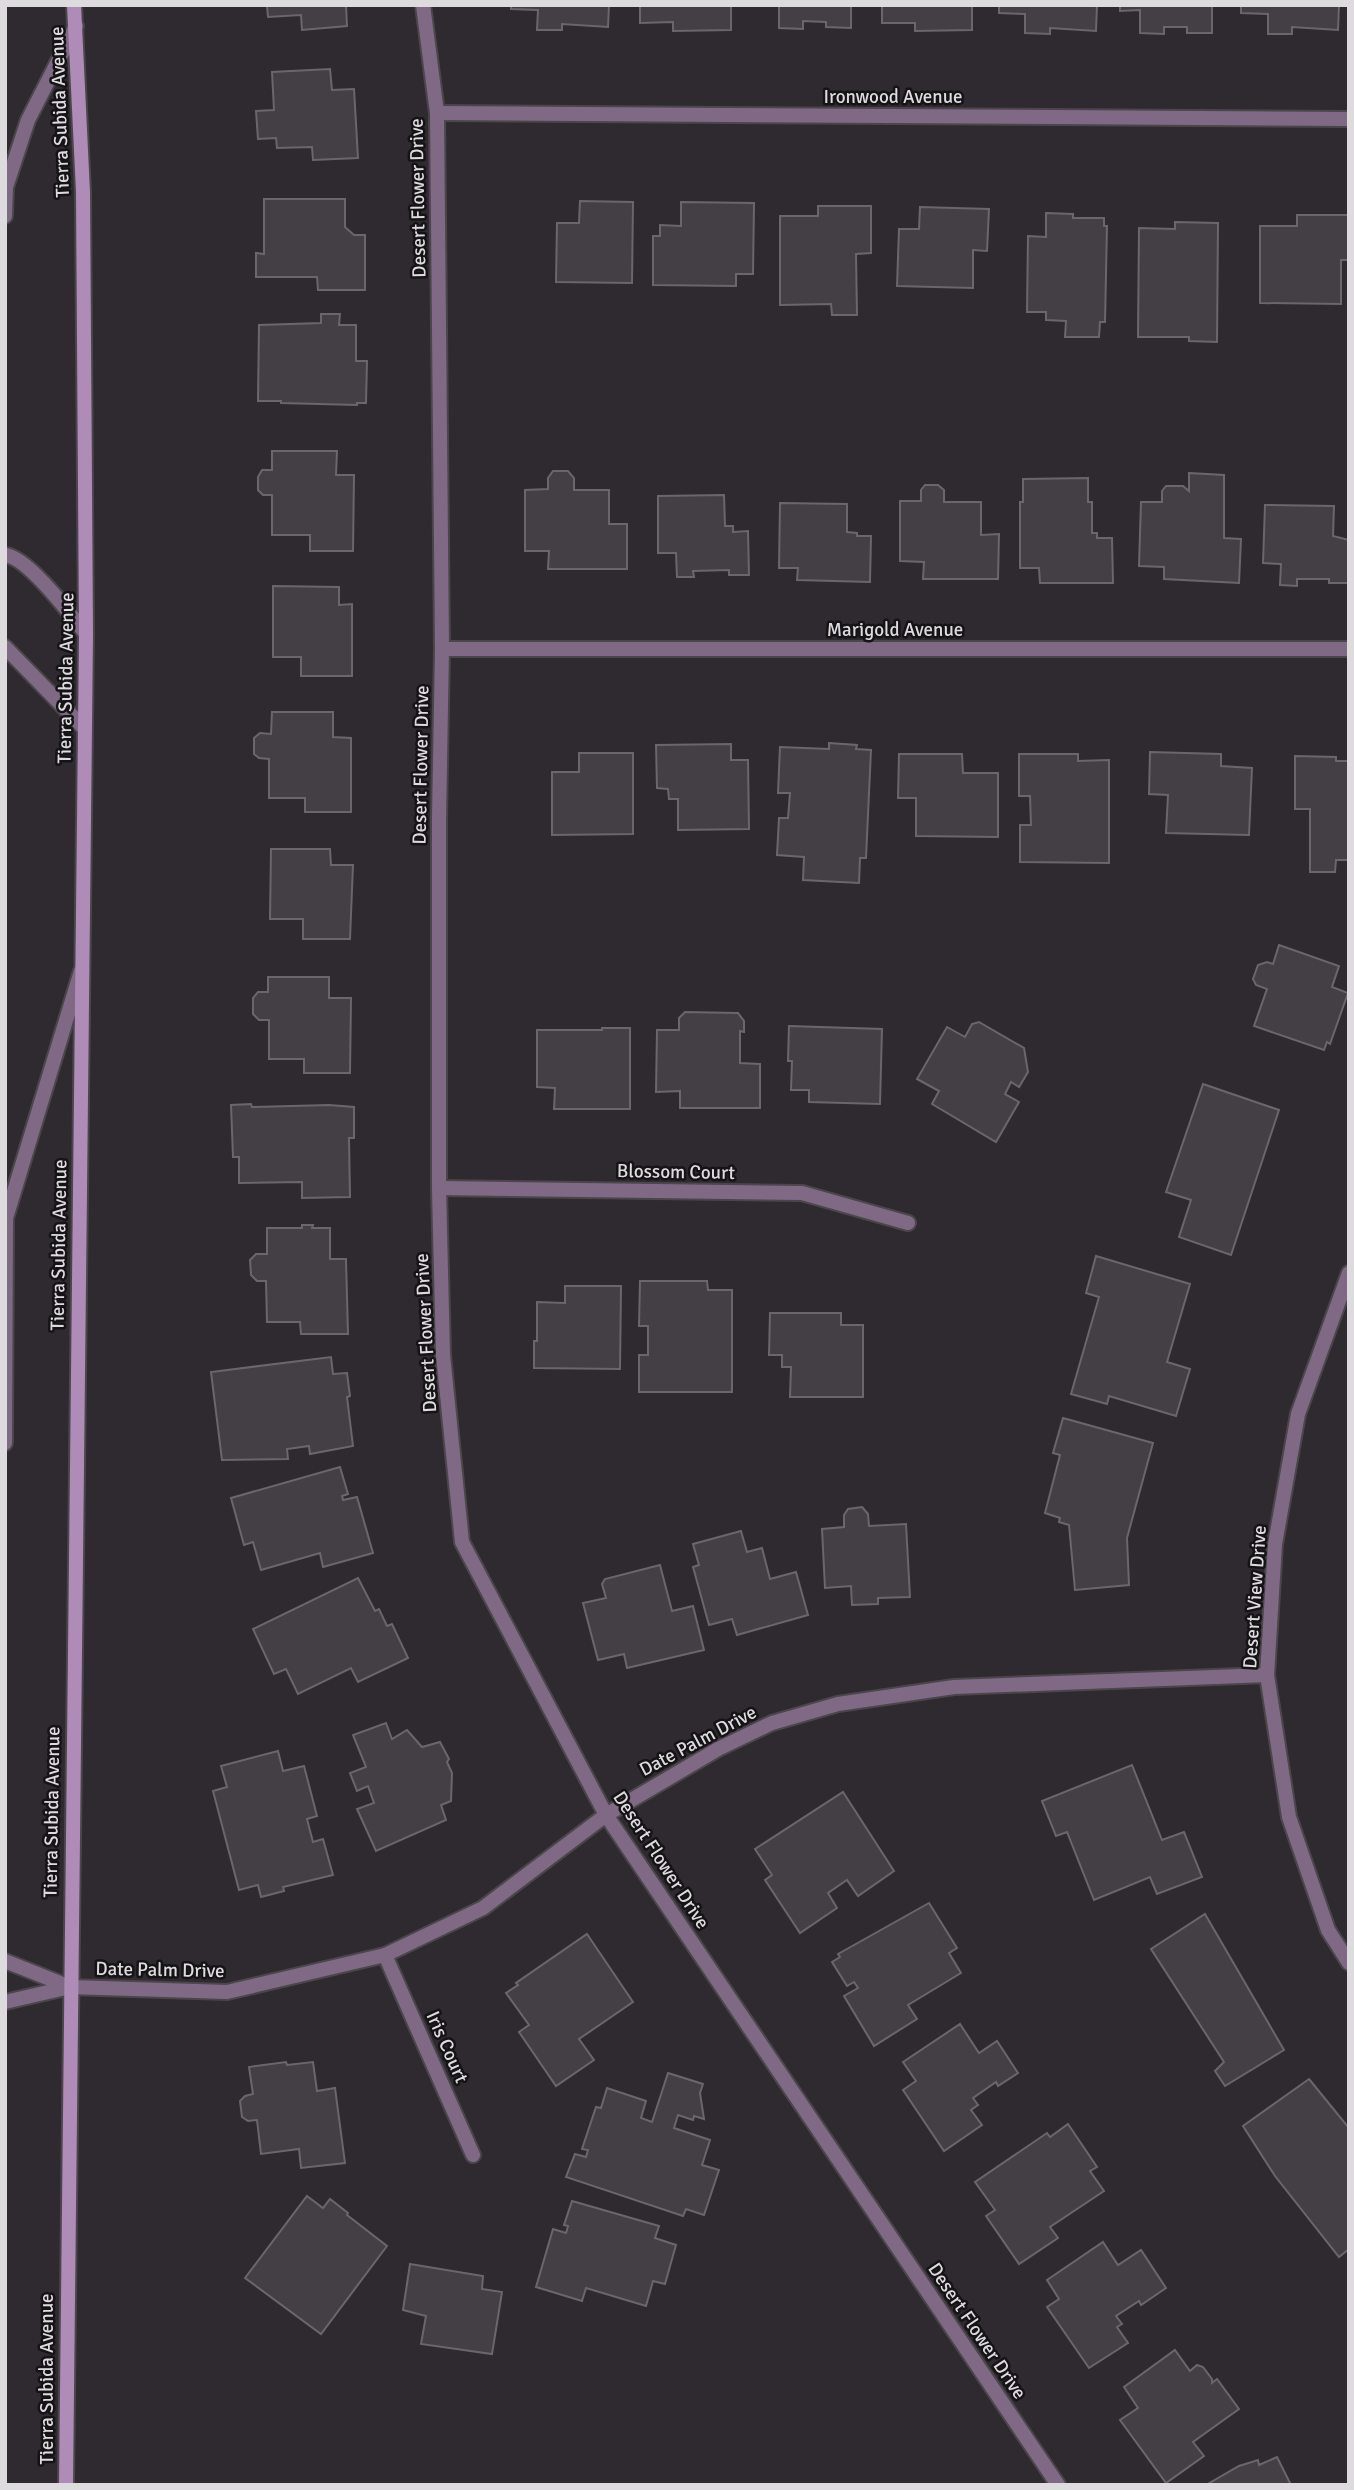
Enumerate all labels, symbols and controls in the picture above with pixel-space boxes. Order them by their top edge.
street label: Tierra Subida Avenue [45,26,75,198]
street label: Ironwood Avenue [823,85,963,109]
street label: Desert Flower Drive [405,118,431,278]
street label: Tierra Subida Avenue [53,592,79,764]
street label: Marigold Avenue [827,618,963,642]
street label: Desert Flower Drive [408,685,434,845]
street label: Tierra Subida Avenue [46,1159,72,1331]
street label: Blossom Court [617,1159,736,1185]
street label: Desert Flower Drive [410,1253,442,1413]
street label: Desert View Drive [1238,1525,1272,1669]
street label: Date Palm Drive [635,1700,761,1782]
street label: Tierra Subida Avenue [39,1726,65,1898]
street label: Desert Flower Drive [608,1787,714,1933]
street label: Date Palm Drive [95,1957,225,1983]
street label: Iris Court [421,2007,474,2087]
street label: Desert Flower Drive [922,2258,1032,2404]
street label: Tierra Subida Avenue [35,2293,59,2465]

